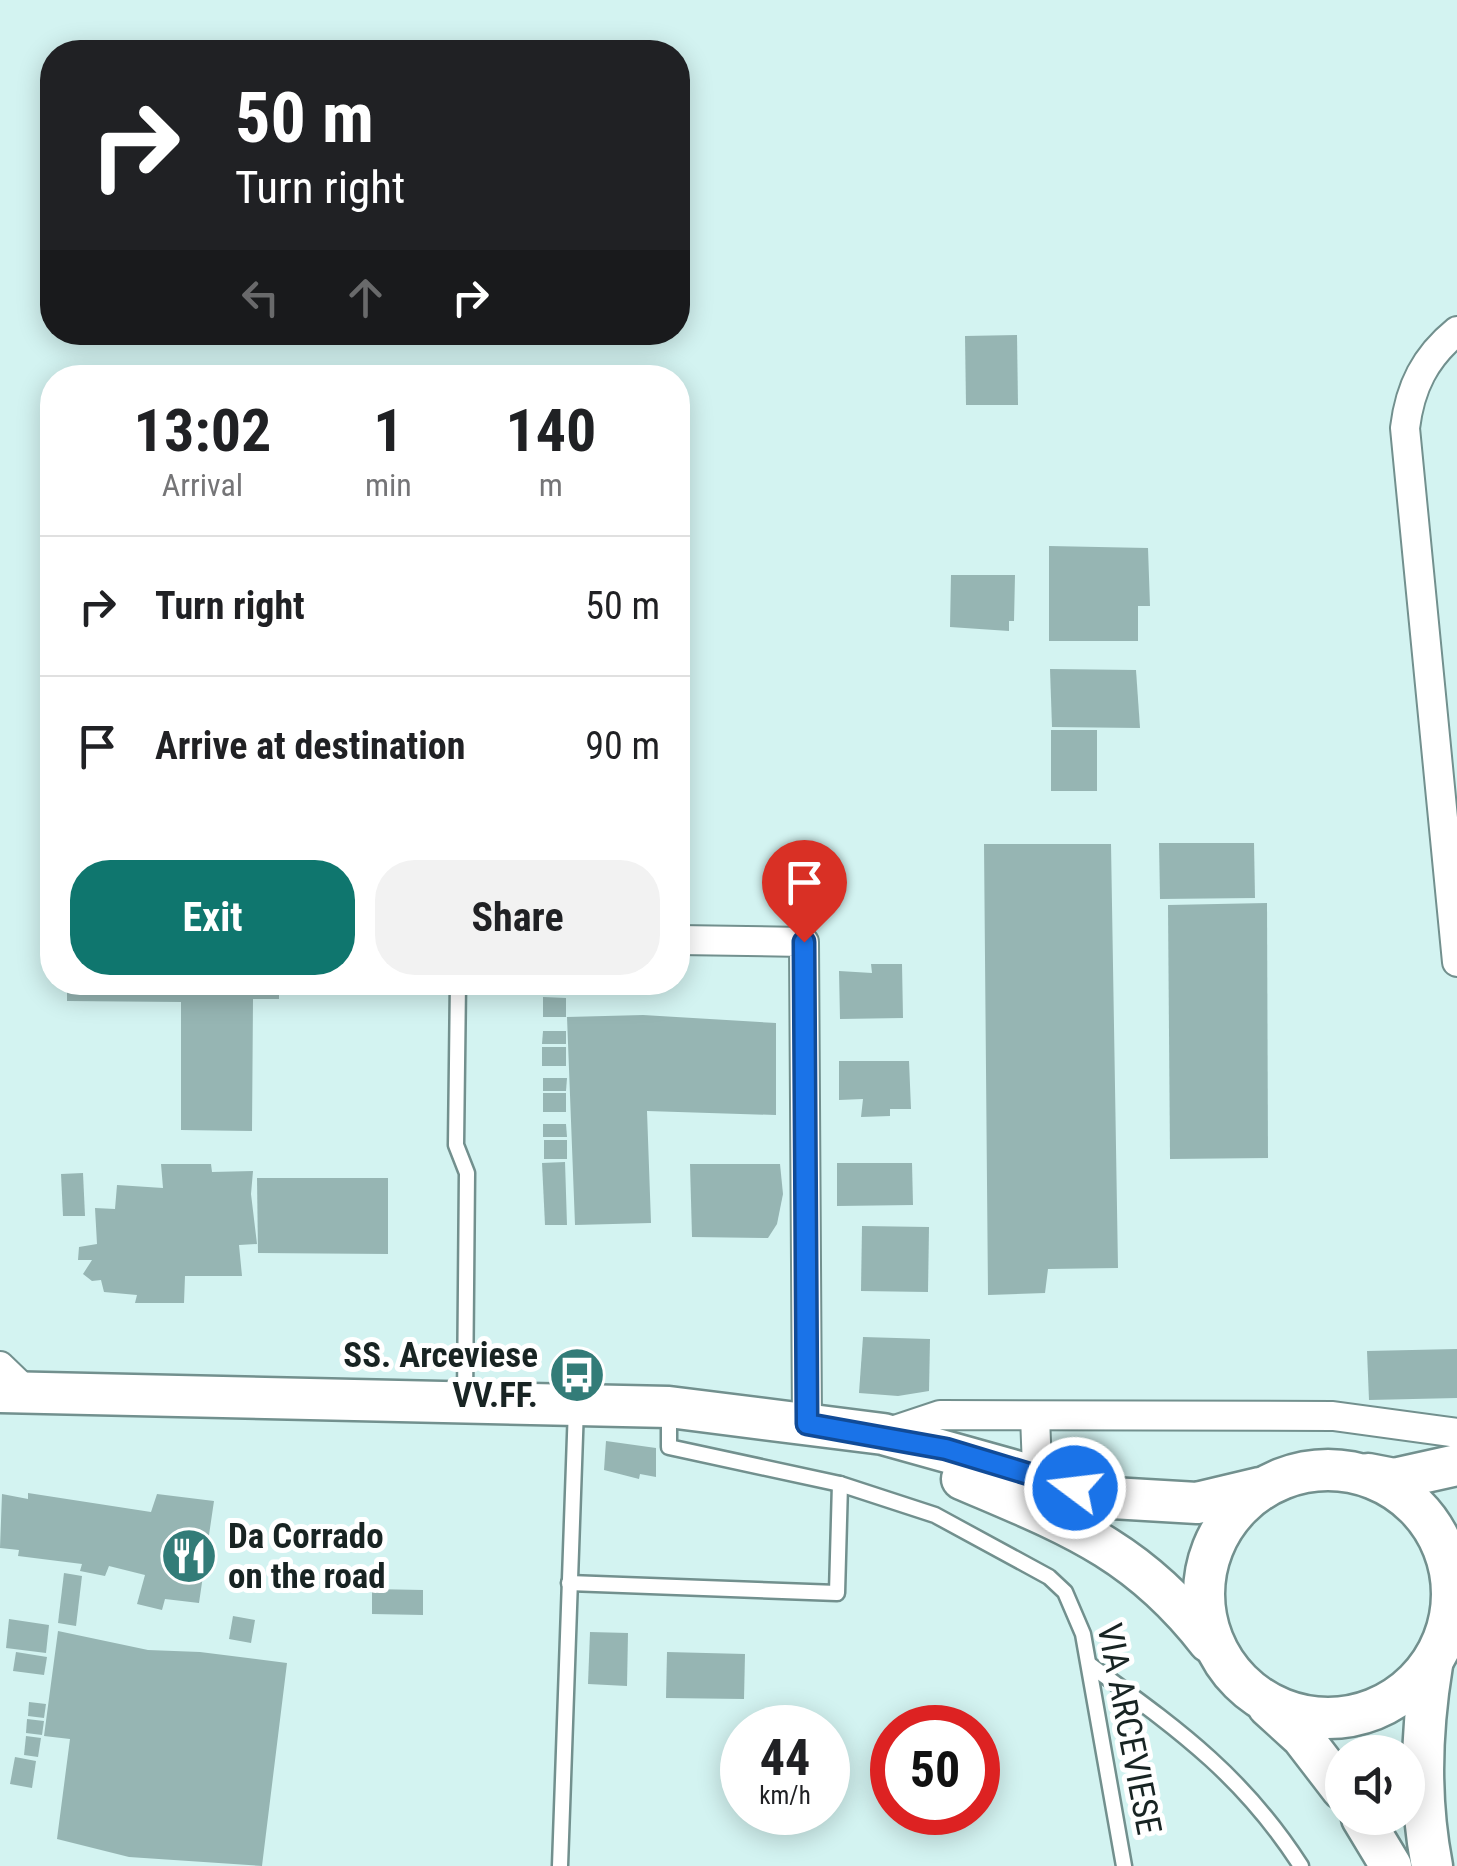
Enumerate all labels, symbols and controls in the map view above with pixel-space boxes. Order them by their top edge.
text: 50 m [235,77,374,159]
icon: right [70,80,200,210]
text: Turn right [235,161,405,214]
icon: left [233,270,288,325]
icon: ahead [338,270,393,325]
icon: right [443,270,498,325]
text: 13:02 [134,395,271,466]
text: 1 [373,395,404,466]
text: 140 [505,395,596,466]
text: Arrival [162,466,243,504]
text: min [365,466,412,504]
text: m [539,466,563,504]
icon: right [70,579,125,634]
text: Turn right [155,584,305,628]
text: 50 m [585,584,660,628]
icon: arrive [70,719,125,774]
text: Arrive at destination [155,724,465,768]
text: 90 m [585,724,660,768]
pin [762,840,847,943]
icon: arrive [777,855,832,910]
button: Exit [70,860,355,975]
button: Share [375,860,660,975]
place label: SS. Arceviese VV.FF. [343,1335,538,1416]
bus stop icon: SS. Arceviese VV.FF. [547,1345,607,1405]
position arrow [1023,1436,1127,1540]
place label: Da Corrado on the road [228,1516,386,1597]
restaurant icon: Da Corrado on the road [159,1526,219,1586]
street label: VIA ARCEVIESE [1088,1620,1170,1838]
speed limit sign: 50 [870,1705,1000,1835]
text: 44 [760,1729,810,1787]
map controls [1325,1735,1425,1835]
button: sound [1325,1735,1425,1835]
text: km/h [759,1781,811,1810]

